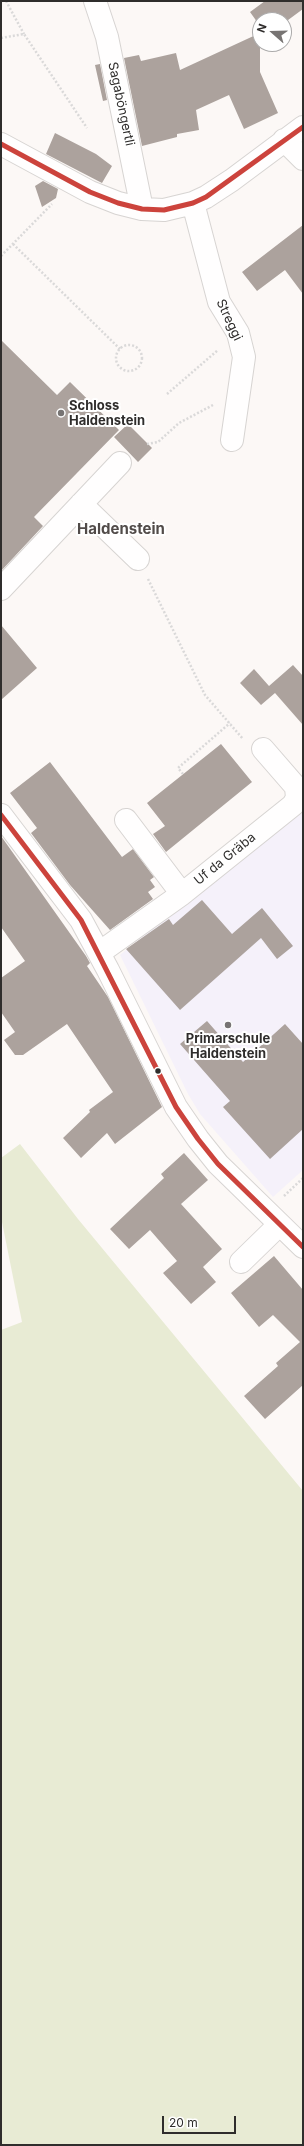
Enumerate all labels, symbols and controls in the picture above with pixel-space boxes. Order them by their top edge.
north arrow [252,12,292,52]
text: N [254,22,270,35]
street label: Sagaböngertli [104,61,138,147]
street label: Streggi [213,297,245,343]
place label: Schloss Haldenstein [69,398,145,429]
marker: Schloss Haldenstein [56,408,66,418]
district label: Haldenstein [77,520,165,538]
street label: Uf da Gräba [191,830,259,888]
marker: Primarschule Haldenstein [223,1020,233,1030]
place label: Primarschule Haldenstein [186,1031,270,1062]
unlabelled marker [153,1066,163,1076]
scale bar [164,2108,238,2134]
text: 20 m [169,2115,198,2130]

